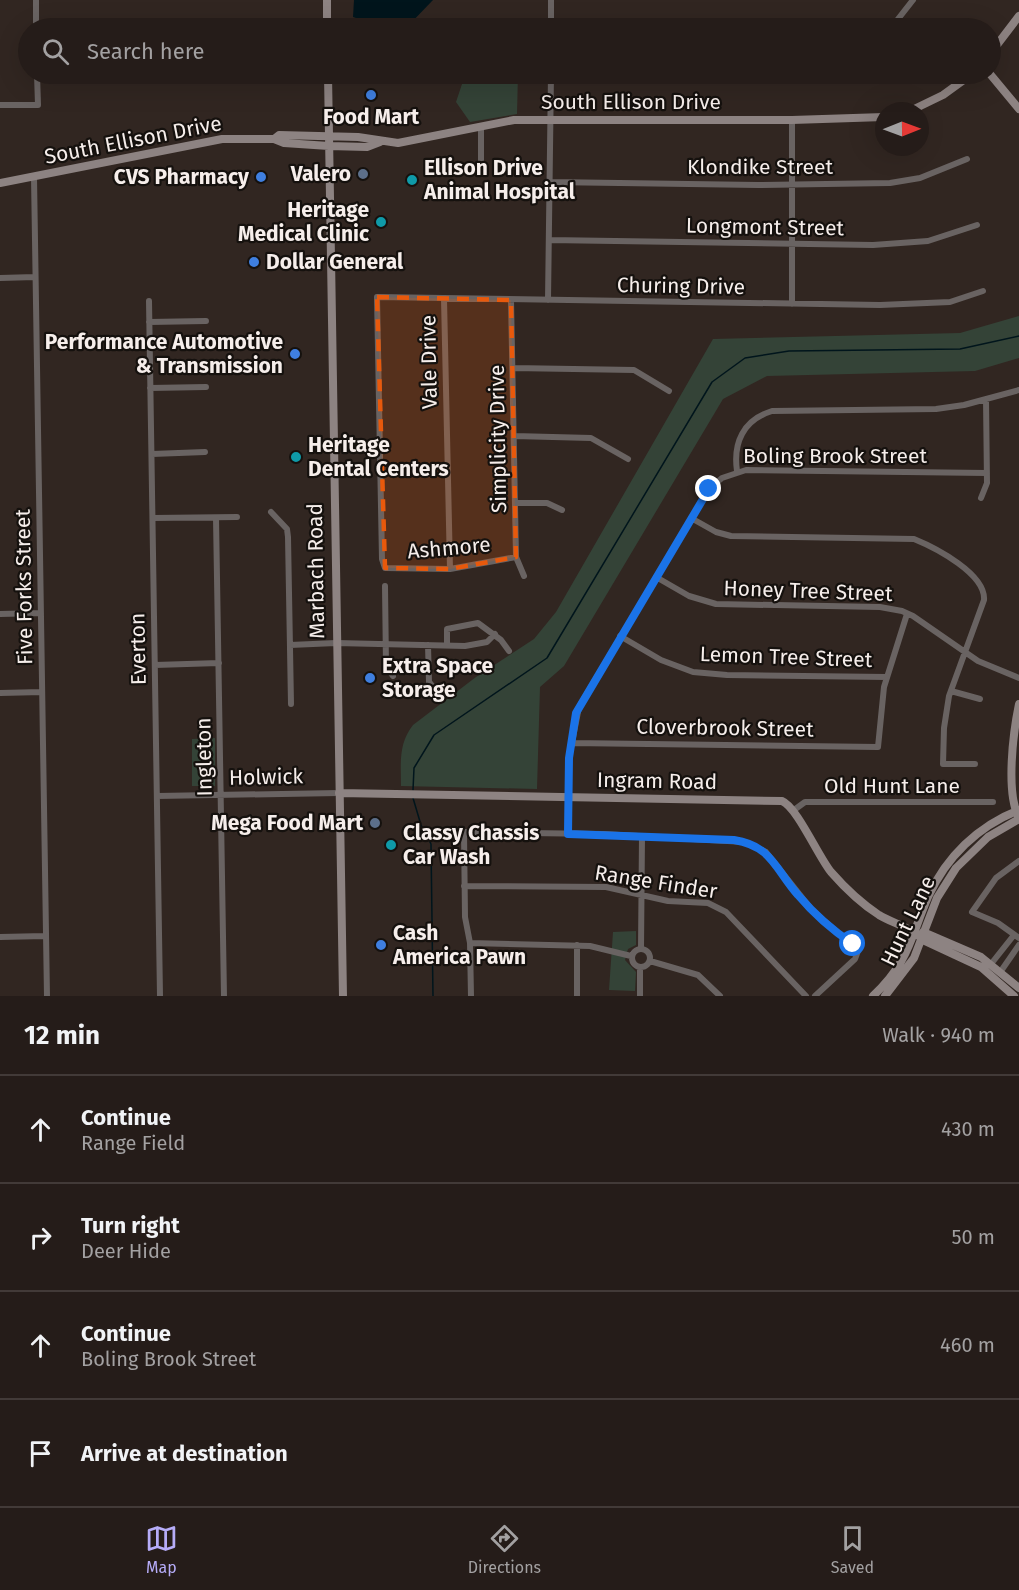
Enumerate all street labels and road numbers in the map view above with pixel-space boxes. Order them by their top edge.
street label: South Ellison Drive [541,89,721,115]
street label: South Ellison Drive [42,110,224,170]
street label: Klondike Street [687,154,833,180]
street label: Longmont Street [686,213,845,241]
street label: Churing Drive [617,272,745,300]
street label: Vale Drive [415,315,443,409]
street label: Simplicity Drive [484,365,512,513]
street label: Boling Brook Street [743,443,927,469]
street label: Marbach Road [302,503,330,639]
street label: Five Forks Street [10,509,38,665]
street label: Ashmore [406,531,492,565]
street label: Honey Tree Street [723,575,893,607]
street label: Everton [124,613,152,685]
street label: Lemon Tree Street [699,641,873,673]
street label: Cloverbrook Street [636,713,814,743]
street label: Ingleton [190,717,218,797]
street label: Holwick [229,763,304,791]
street label: Ingram Road [597,767,717,795]
street label: Old Hunt Lane [824,773,960,799]
street label: Range Finder [593,859,719,905]
street label: Hunt Lane [875,872,941,970]

